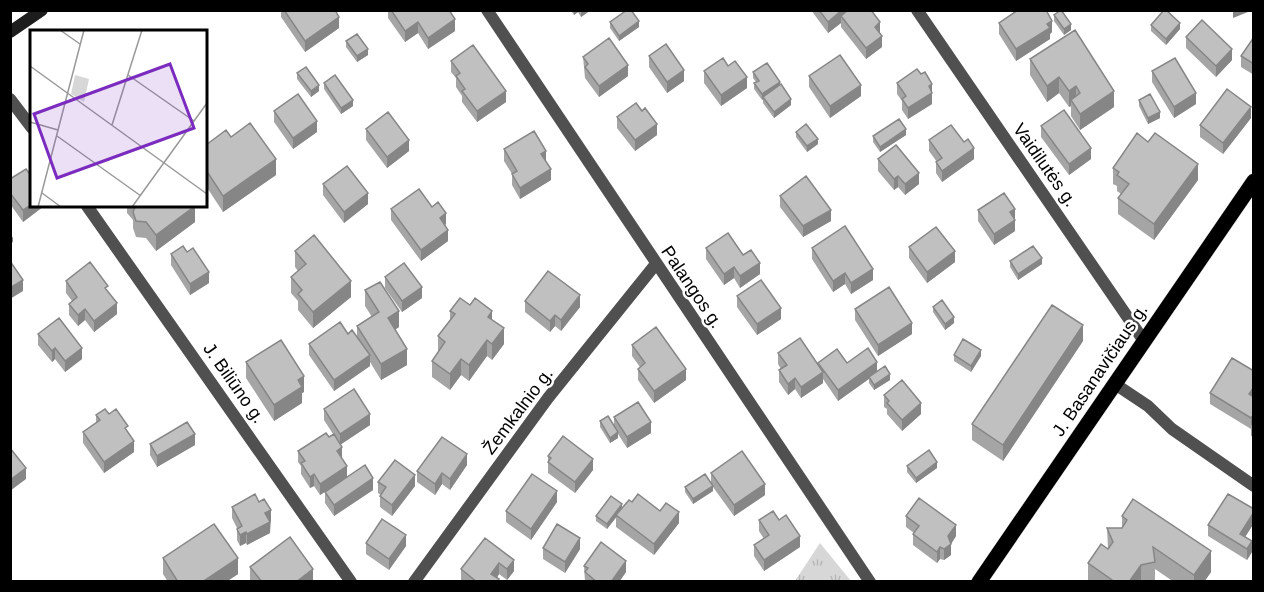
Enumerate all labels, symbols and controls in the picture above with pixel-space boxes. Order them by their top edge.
inset map [30,30,207,207]
street label: Vaidilutės g. [1009,120,1081,210]
street label: Palangos g. [657,242,727,332]
street label: J. Basanavičiaus g. [1048,300,1152,440]
street label: J. Biliūno g. [199,339,269,427]
street label: Žemkalnio g. [479,364,557,458]

